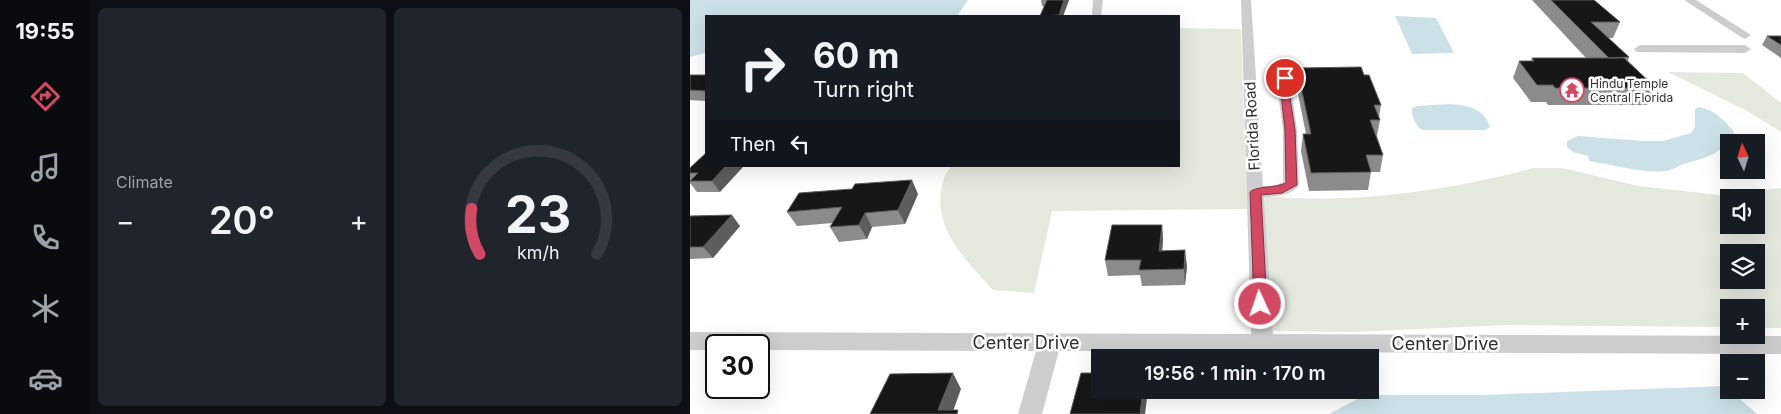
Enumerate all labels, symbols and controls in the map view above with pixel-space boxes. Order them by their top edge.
text: 19:55 [15,18,75,44]
text: 60 m [813,34,900,76]
icon: right [730,35,795,100]
pin [1264,57,1306,99]
icon: arrive [1271,64,1299,92]
text: Turn right [813,76,914,102]
place label: Hindu Temple Central Florida [1590,76,1673,105]
temple icon: Hindu Temple Central Florida [1559,77,1585,103]
icon: directions [28,79,63,114]
street label: Florida Road [1240,81,1264,171]
icon: left [786,130,814,158]
text: Then [730,133,776,156]
north arrow [1720,134,1765,179]
map controls [1720,134,1765,399]
icon: music [28,150,63,185]
text: Climate [116,172,173,192]
text: 23 [505,183,571,246]
button: sound [1720,189,1765,234]
text: 20° [209,197,275,243]
text: − [116,204,135,238]
text: + [349,204,368,238]
icon: phone [28,220,63,255]
text: km/h [517,242,559,263]
button: layers [1720,244,1765,289]
position arrow [1233,277,1285,329]
icon: climate [28,291,63,326]
button: + [1720,299,1765,344]
street label: Center Drive [973,332,1080,353]
street label: Center Drive [1392,333,1499,354]
speed limit sign: 30 [705,334,770,399]
button: − [1720,354,1765,399]
icon: car [28,361,63,396]
text: 19:56 · 1 min · 170 m [1144,362,1326,385]

